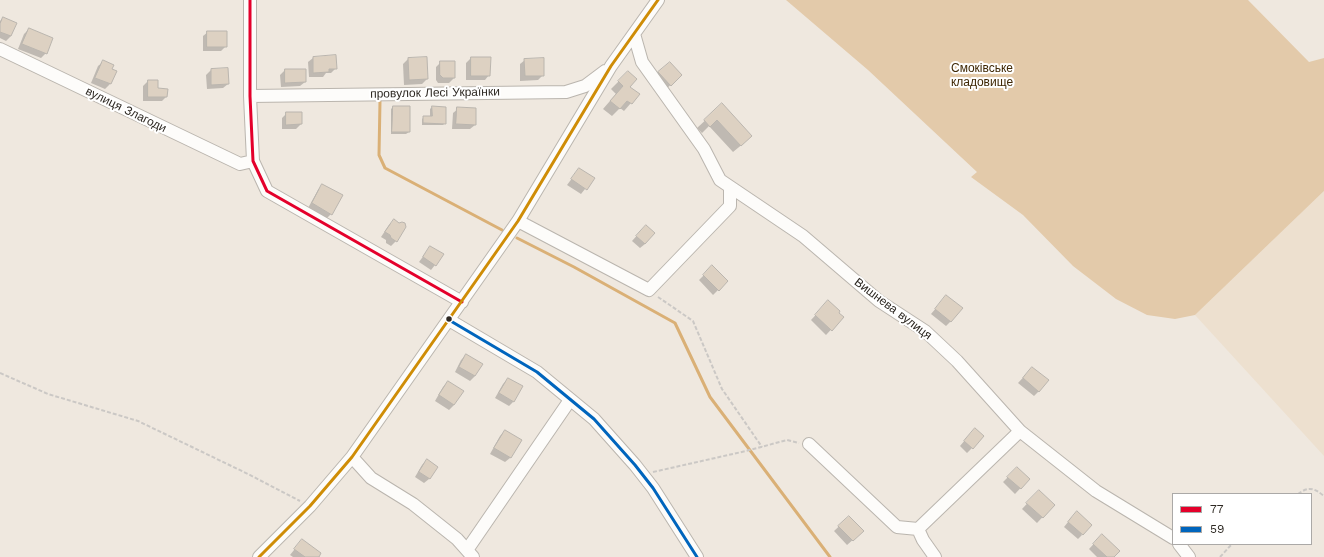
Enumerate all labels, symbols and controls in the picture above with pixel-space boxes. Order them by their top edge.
park label: Смоківське кладовище [951,61,1013,89]
street label: вулиця Злагоди [83,84,169,136]
street label: провулок Лесі Українки [370,85,500,101]
street label: Вишнева вулиця [851,275,935,343]
unlabelled marker [444,314,454,324]
legend [1172,493,1312,545]
text: 77 [1210,502,1223,516]
text: 59 [1210,522,1224,536]

